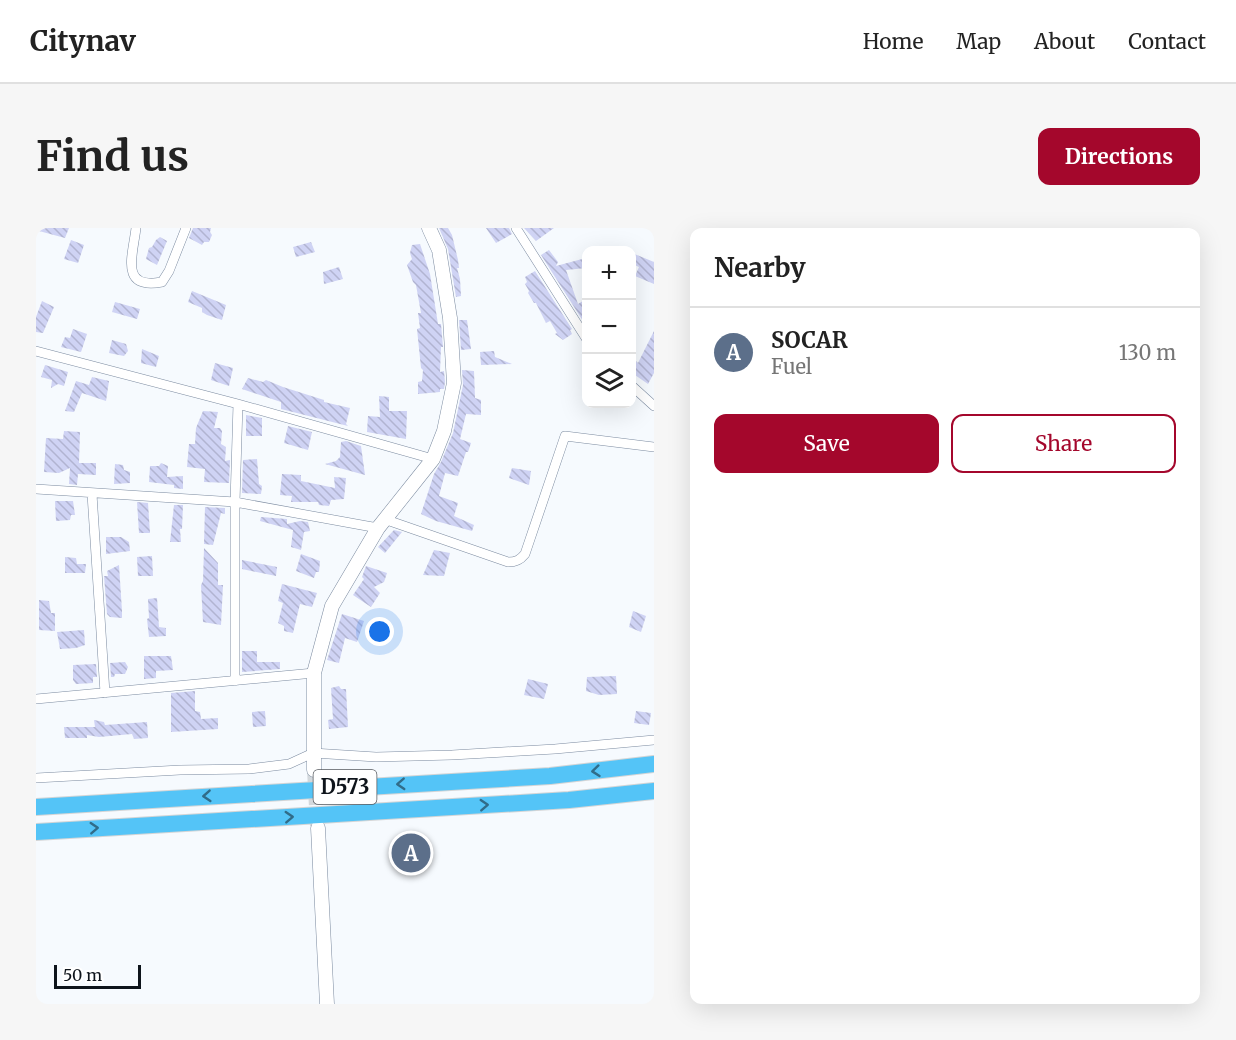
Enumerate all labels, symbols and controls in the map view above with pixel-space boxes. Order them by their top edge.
text: Citynav [30,23,136,59]
text: Home [863,28,923,55]
text: Map [956,28,1001,55]
text: About [1034,28,1095,55]
text: Contact [1128,28,1206,55]
button: Directions [1038,128,1200,185]
text: Find us [36,130,189,182]
map controls [582,246,636,408]
button: + [582,246,636,300]
text: Nearby [714,251,806,284]
button: − [582,300,636,354]
text: SOCAR [771,326,848,354]
text: A [726,340,741,365]
text: 130 m [1119,340,1176,365]
button: layers [582,354,636,408]
text: Fuel [771,354,812,379]
button: Save [714,414,939,473]
button: Share [951,414,1176,473]
your location [365,617,394,646]
one-way arrow [591,764,600,776]
road number: D573 [314,770,376,804]
one-way arrow [397,778,406,791]
one-way arrow [202,789,211,802]
one-way arrow [479,799,488,812]
one-way arrow [285,811,294,824]
one-way arrow [90,822,99,835]
pin: A [392,830,430,876]
scale bar [54,962,141,990]
text: 50 m [63,965,102,985]

